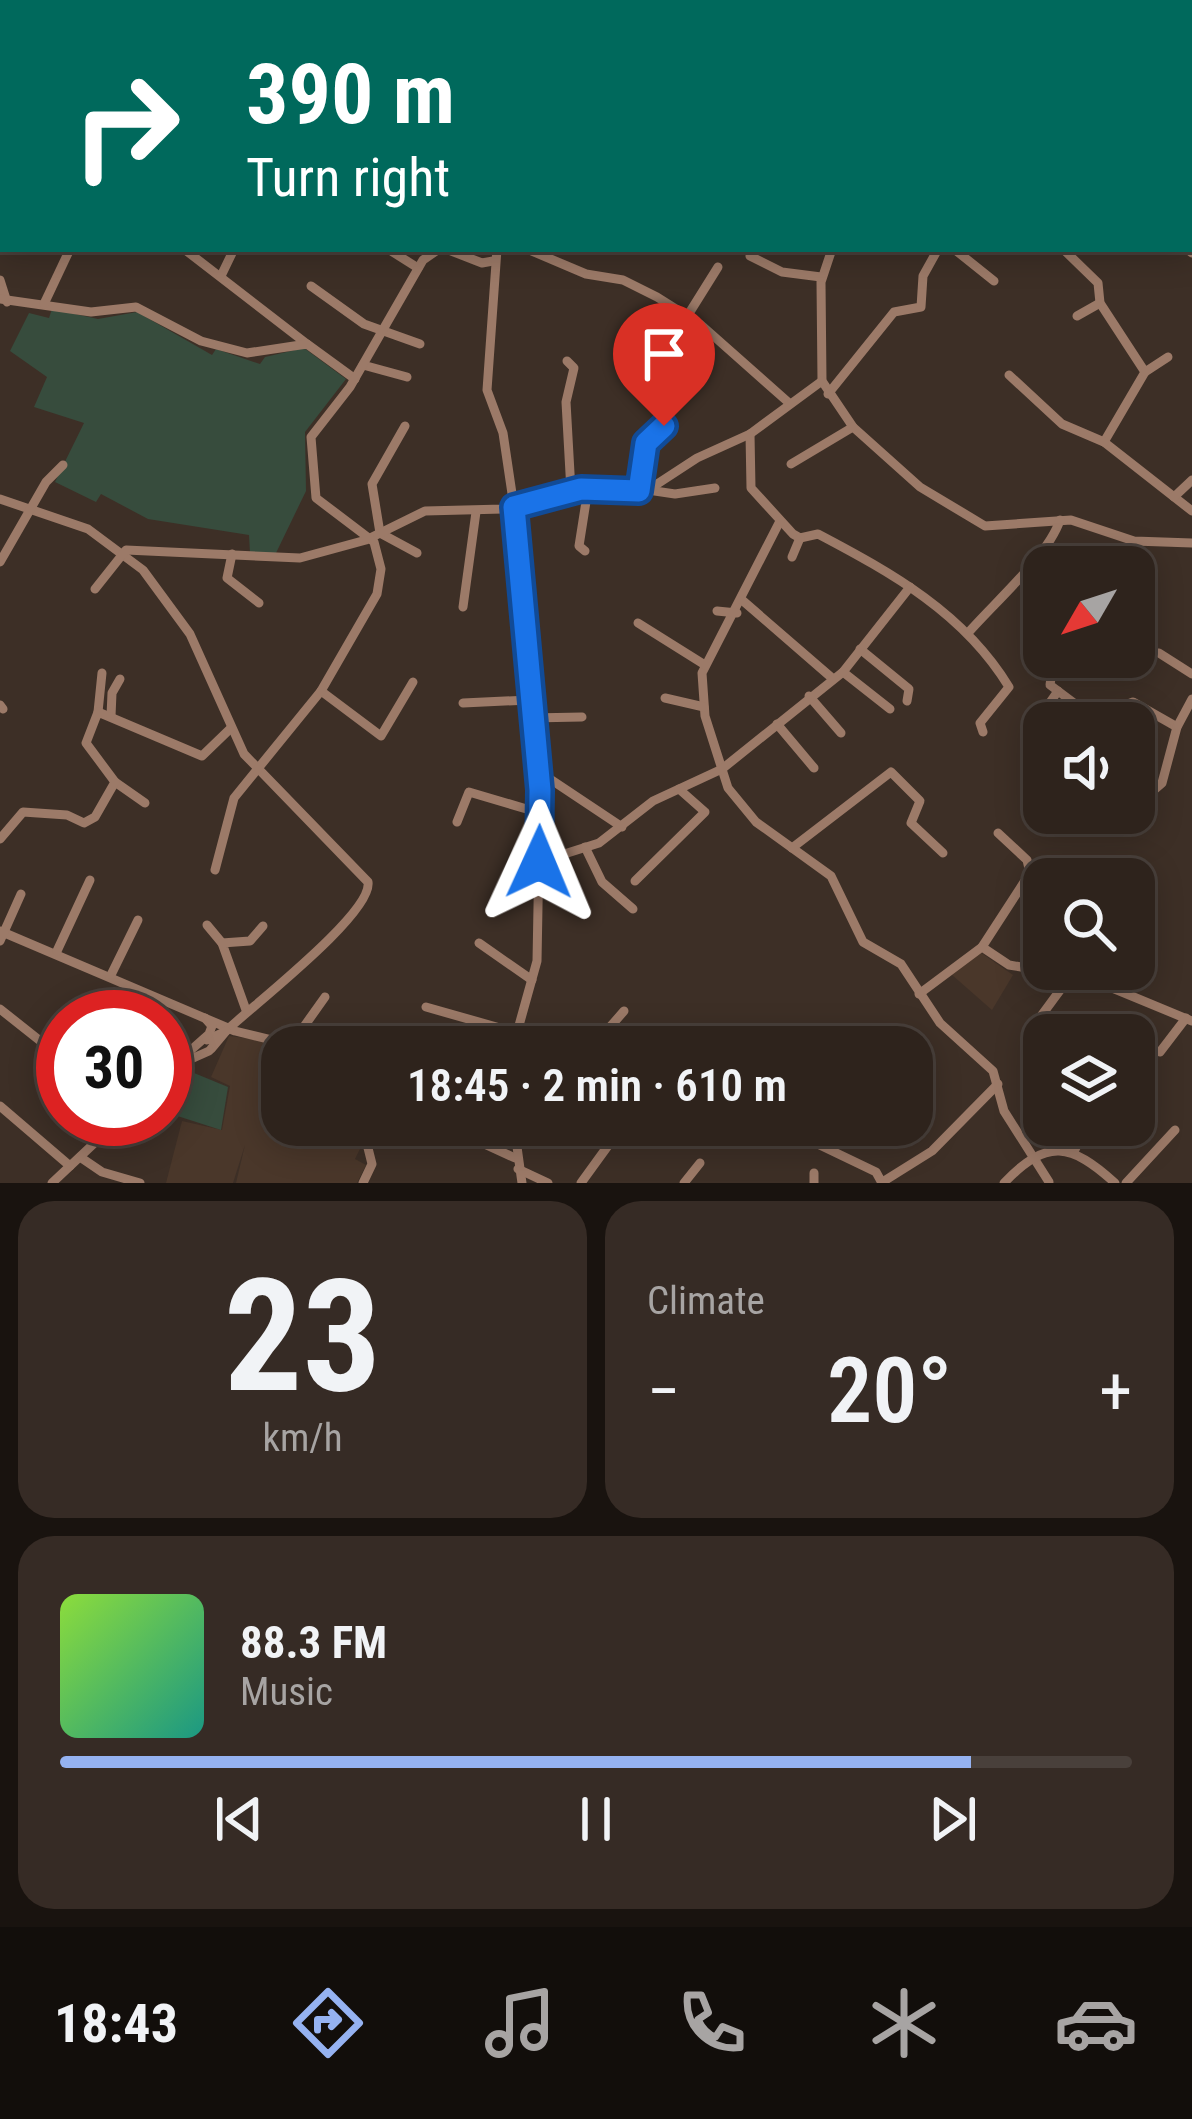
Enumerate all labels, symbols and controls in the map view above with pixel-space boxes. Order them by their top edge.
text: 390 m [246,45,455,144]
icon: right [48,48,204,204]
text: Turn right [246,146,450,209]
pin [613,303,715,426]
icon: arrive [631,321,697,387]
north arrow [1023,546,1155,678]
map controls [1023,546,1155,1146]
button: sound [1023,702,1155,834]
position arrow [476,799,602,925]
button: search [1023,858,1155,990]
speed limit sign: 30 [36,990,192,1146]
button: layers [1023,1014,1155,1146]
text: 18:45 · 2 min · 610 m [407,1059,787,1112]
text: 23 [224,1245,381,1428]
text: Climate [647,1278,765,1324]
text: 20° [827,1339,952,1444]
text: − [647,1353,680,1430]
text: + [1099,1353,1132,1430]
text: km/h [262,1415,343,1461]
text: 88.3 FM [240,1616,387,1669]
text: Music [240,1669,333,1715]
icon: previous [206,1786,272,1852]
icon: pause [563,1786,629,1852]
icon: next [920,1786,986,1852]
icon: directions [286,1981,370,2065]
icon: music [478,1981,562,2065]
icon: phone [670,1981,754,2065]
icon: climate [862,1981,946,2065]
icon: car [1054,1981,1138,2065]
text: 18:43 [54,1992,178,2055]

